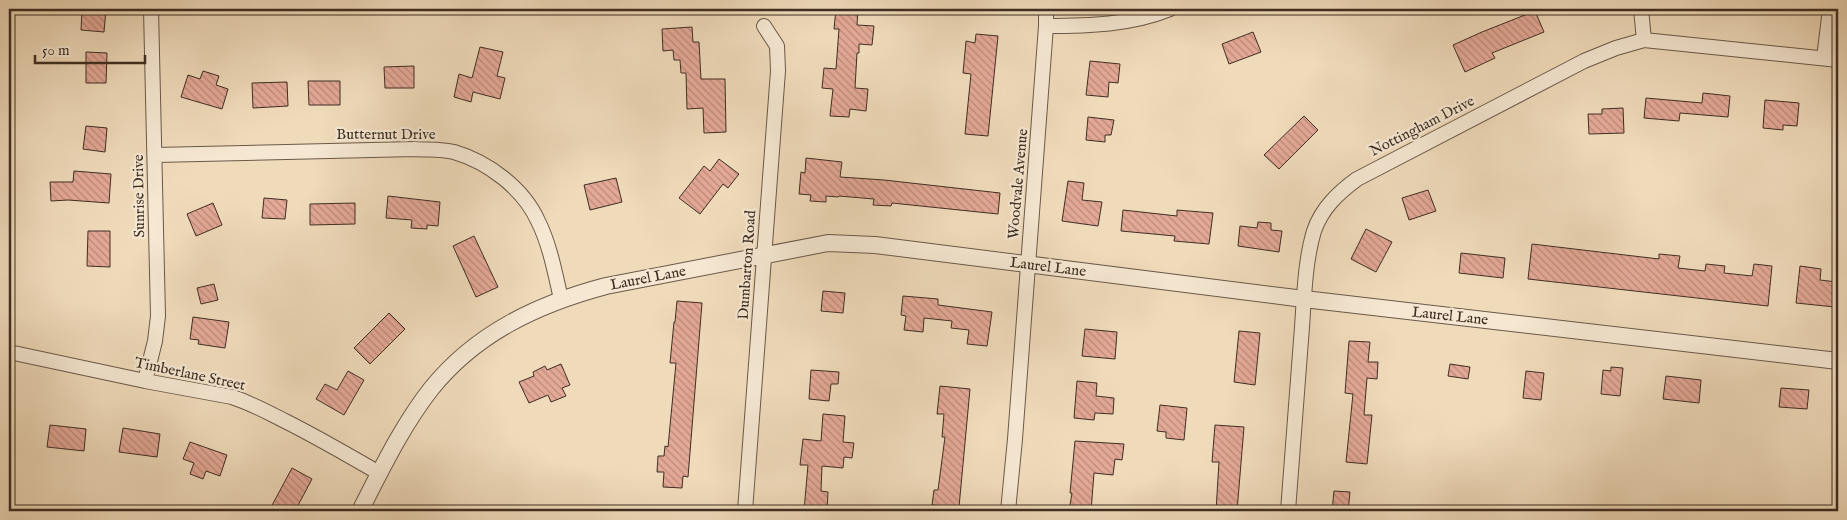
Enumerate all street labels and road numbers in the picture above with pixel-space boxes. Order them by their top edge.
street label: Nottingham Drive [1366,91,1478,161]
street label: Butternut Drive [336,125,436,144]
street label: Woodvale Avenue [1004,128,1032,240]
street label: Sunrise Drive [129,154,149,238]
street label: Dumbarton Road [734,209,760,320]
street label: Laurel Lane [1009,253,1087,281]
street label: Laurel Lane [609,261,688,295]
street label: Laurel Lane [1411,303,1489,329]
street label: Timberlane Street [133,353,247,395]

